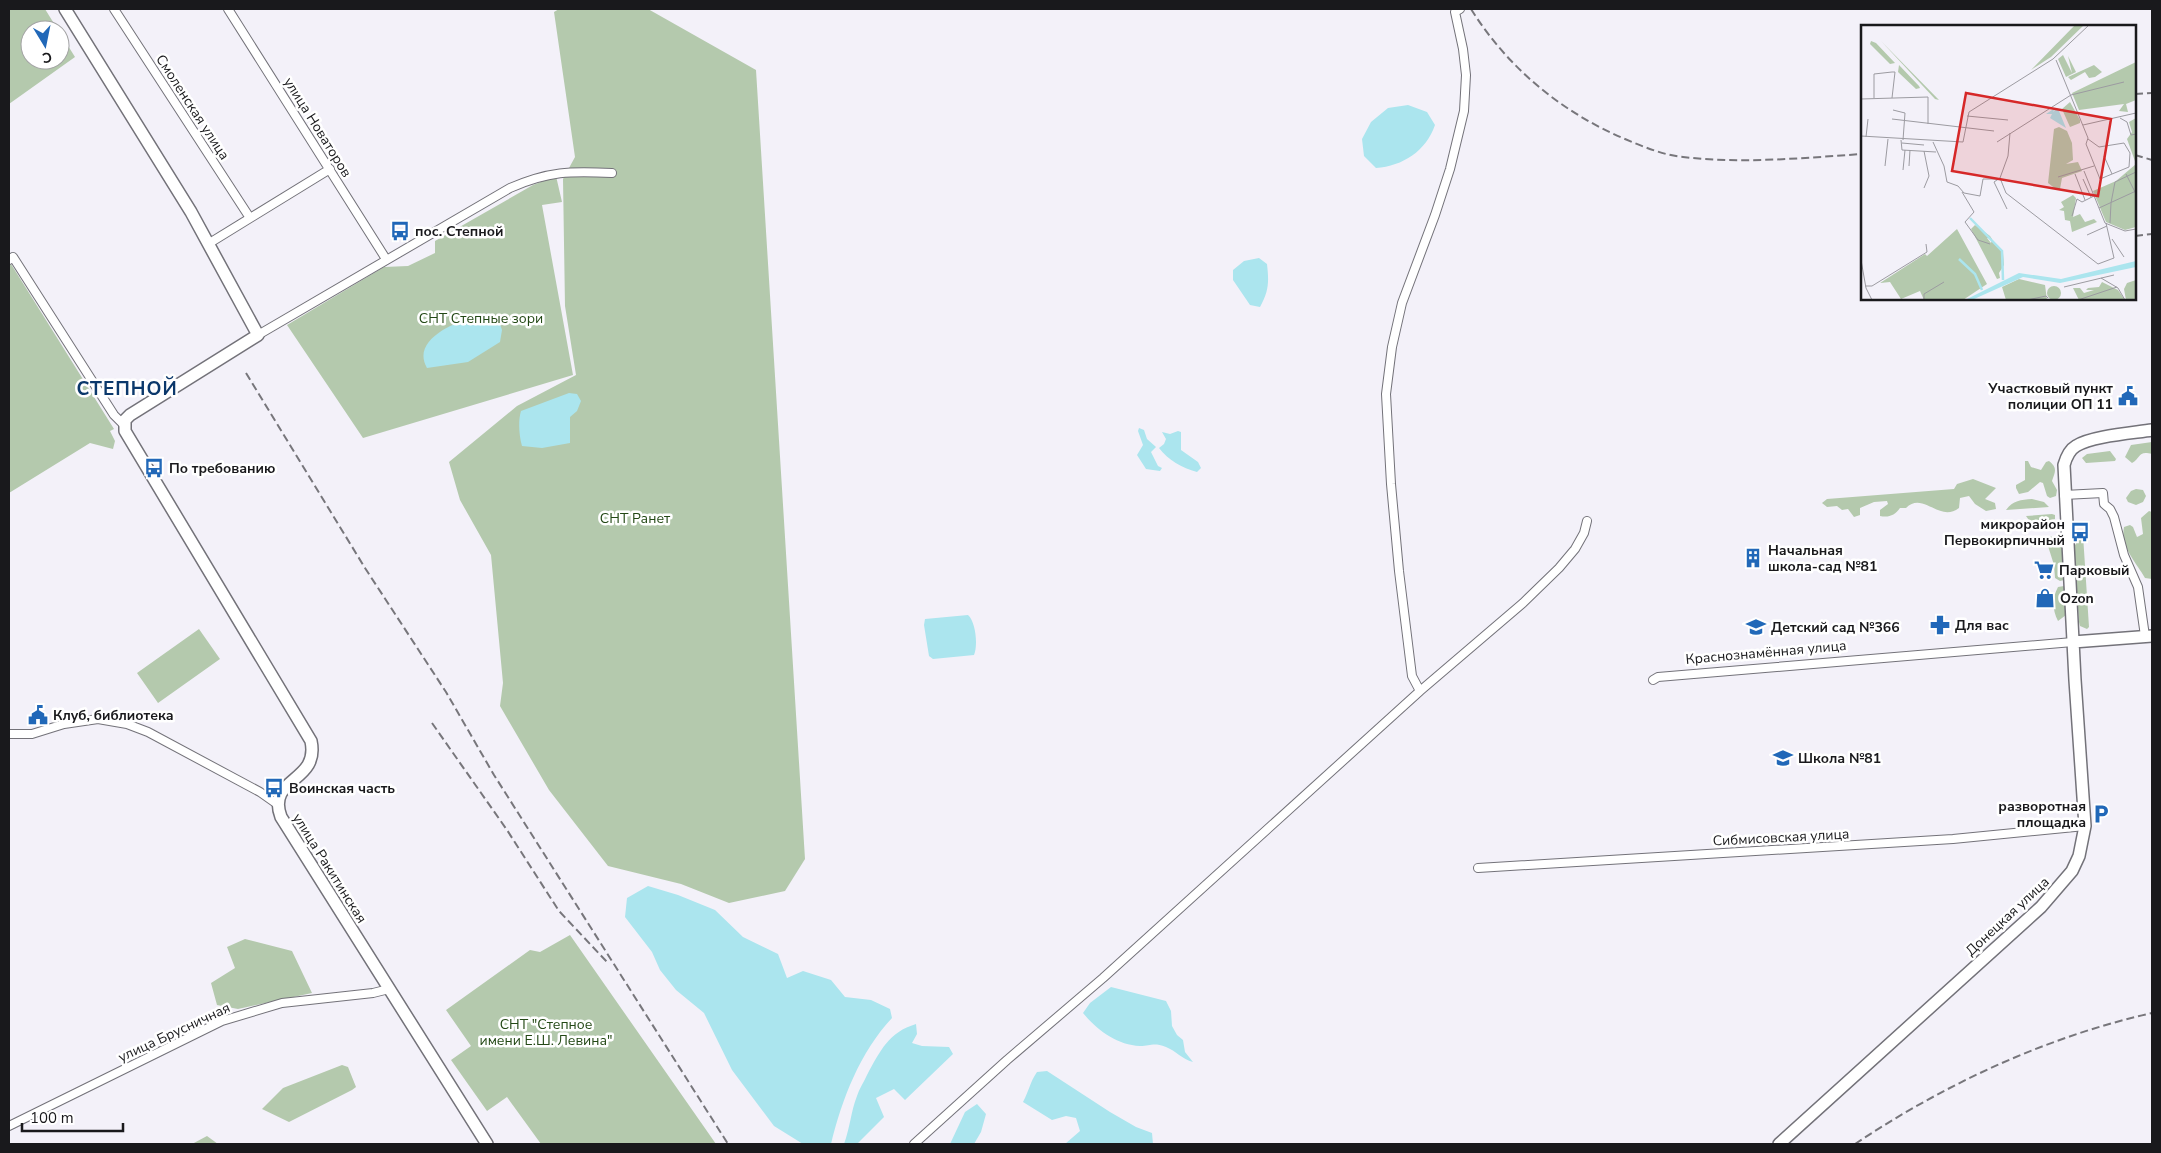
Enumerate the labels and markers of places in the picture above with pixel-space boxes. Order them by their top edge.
bus stop icon: пос. Степной [389,220,411,242]
place label: пос. Степной [415,222,503,241]
place label: Участковый пункт полиции ОП 11 [1987,379,2113,414]
public building icon: Участковый пункт полиции ОП 11 [2117,385,2139,407]
bus stop icon: По требованию [143,457,165,479]
place label: По требованию [169,459,276,478]
place label: микрорайон Первокирпичный [1944,515,2065,550]
bus stop icon: микрорайон Первокирпичный [2069,521,2091,543]
place label: Начальная школа-сад №81 [1768,541,1877,576]
building icon: Начальная школа-сад №81 [1742,547,1764,569]
supermarket icon: Парковый [2033,559,2055,581]
place label: Парковый [2059,561,2130,580]
shop icon: Ozon [2034,587,2056,609]
place label: Ozon [2060,589,2094,608]
pharmacy icon: Для вас [1929,614,1951,636]
school or university icon: Детский сад №366 [1745,616,1767,638]
place label: Для вас [1955,616,2009,635]
place label: Детский сад №366 [1771,618,1900,637]
public building icon: Клуб, библиотека [27,704,49,726]
place label: Клуб, библиотека [53,706,174,725]
school or university icon: Школа №81 [1772,747,1794,769]
place label: Школа №81 [1798,749,1881,768]
bus stop icon: Воинская часть [263,777,285,799]
place label: Воинская часть [289,779,395,798]
place label: разворотная площадка [1998,797,2086,832]
parking icon: разворотная площадка [2090,803,2112,825]

